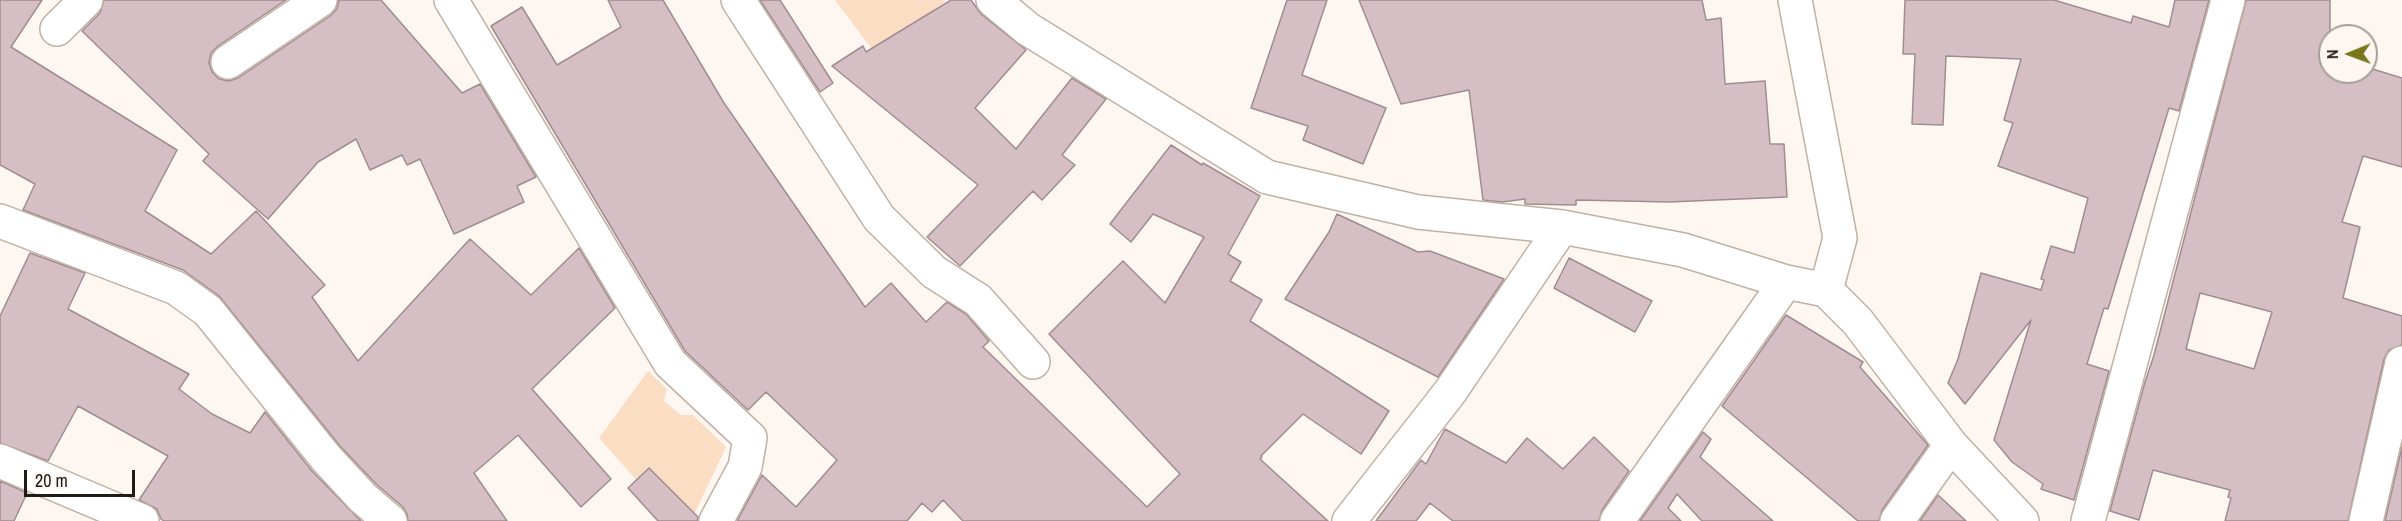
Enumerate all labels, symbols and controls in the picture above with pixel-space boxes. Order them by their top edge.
north arrow [2318,24,2378,84]
text: N [2321,49,2343,59]
scale bar [27,458,138,496]
text: 20 m [35,468,68,493]

